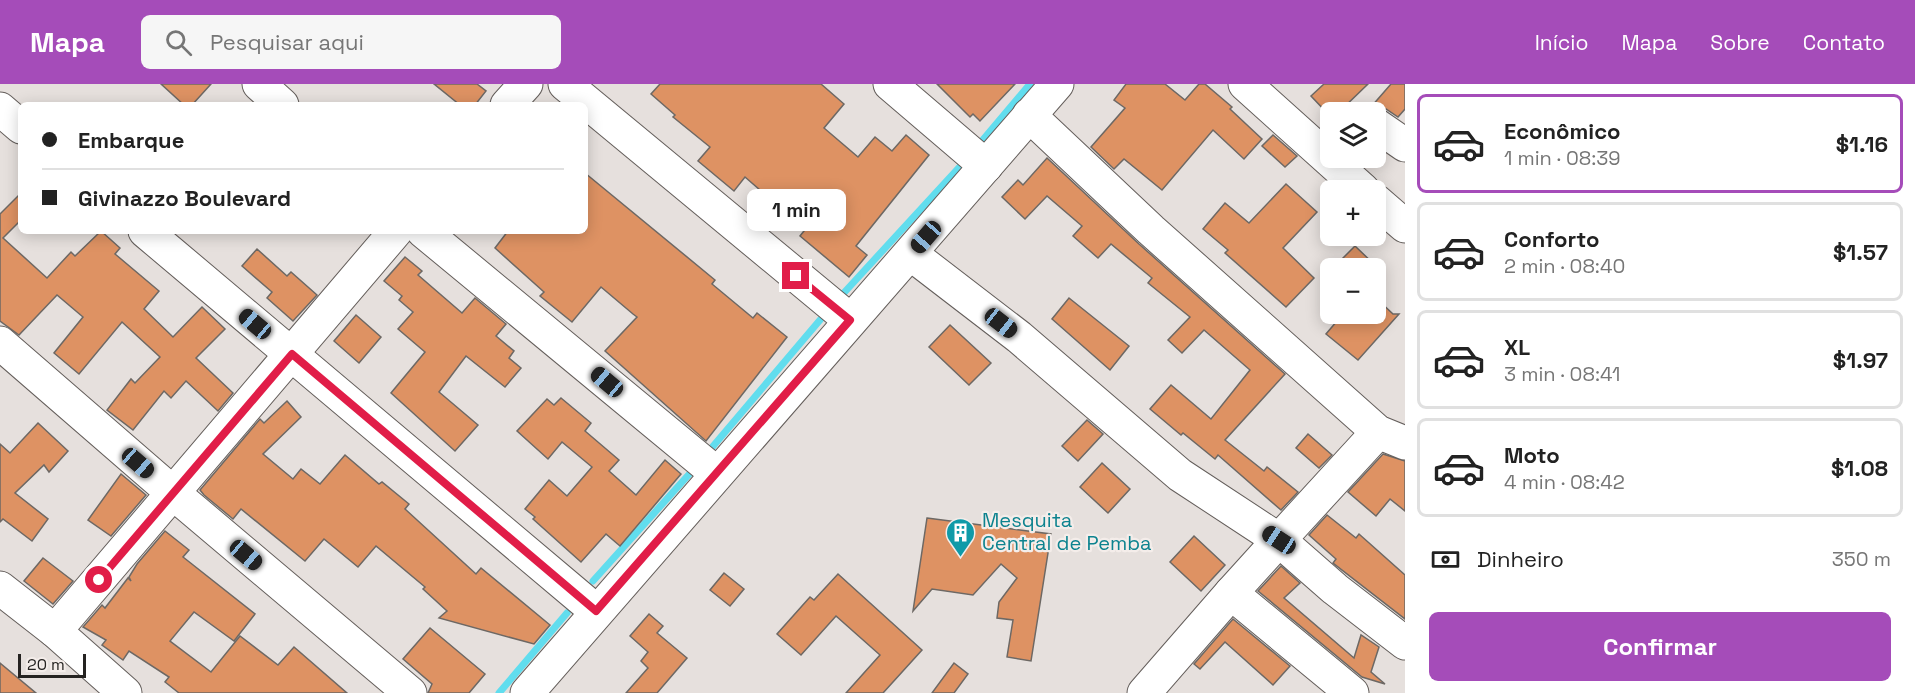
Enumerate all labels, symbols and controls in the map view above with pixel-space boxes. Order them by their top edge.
search box [141,15,561,69]
text: Mapa [30,24,105,60]
icon: search [162,26,195,59]
text: Pesquisar aqui [210,28,364,56]
text: Início [1535,29,1588,56]
text: Mapa [1621,29,1677,56]
text: Sobre [1710,29,1770,56]
text: Contato [1803,29,1885,56]
map controls [1320,102,1386,324]
button: layers [1320,102,1386,168]
icon: car [1432,117,1486,171]
text: Econômico [1504,117,1621,145]
text: Embarque [78,126,184,154]
text: $1.16 [1836,130,1888,158]
text: 1 min · 08:39 [1504,145,1621,171]
button: + [1320,180,1386,246]
text: Givinazzo Boulevard [78,184,291,212]
callout: 1 min [746,189,846,231]
text: 1 min [772,197,821,223]
car [907,218,945,256]
icon: car [1432,225,1486,279]
text: Conforto [1504,225,1599,253]
text: $1.57 [1833,238,1888,266]
text: 2 min · 08:40 [1504,253,1625,279]
button: − [1320,258,1386,324]
route end [782,262,809,289]
car [981,305,1021,341]
car [235,306,275,342]
icon: car [1432,333,1486,387]
text: XL [1504,333,1530,361]
text: $1.97 [1833,346,1888,374]
text: 3 min · 08:41 [1504,361,1620,387]
car [587,364,627,400]
icon: car [1432,441,1486,495]
text: Moto [1504,441,1560,469]
car [119,444,157,482]
text: $1.08 [1831,454,1888,482]
text: 4 min · 08:42 [1504,469,1625,495]
place label: Mesquita Central de Pemba [982,507,1152,556]
building icon: Mesquita Central de Pemba [945,516,977,558]
car [1259,523,1299,557]
car [226,537,266,573]
icon: cash [1429,543,1462,576]
text: Dinheiro [1477,545,1564,573]
text: 350 m [1832,546,1891,572]
route start [85,566,112,593]
button: Confirmar [1429,612,1891,681]
scale bar [18,651,86,678]
text: 20 m [27,654,65,675]

